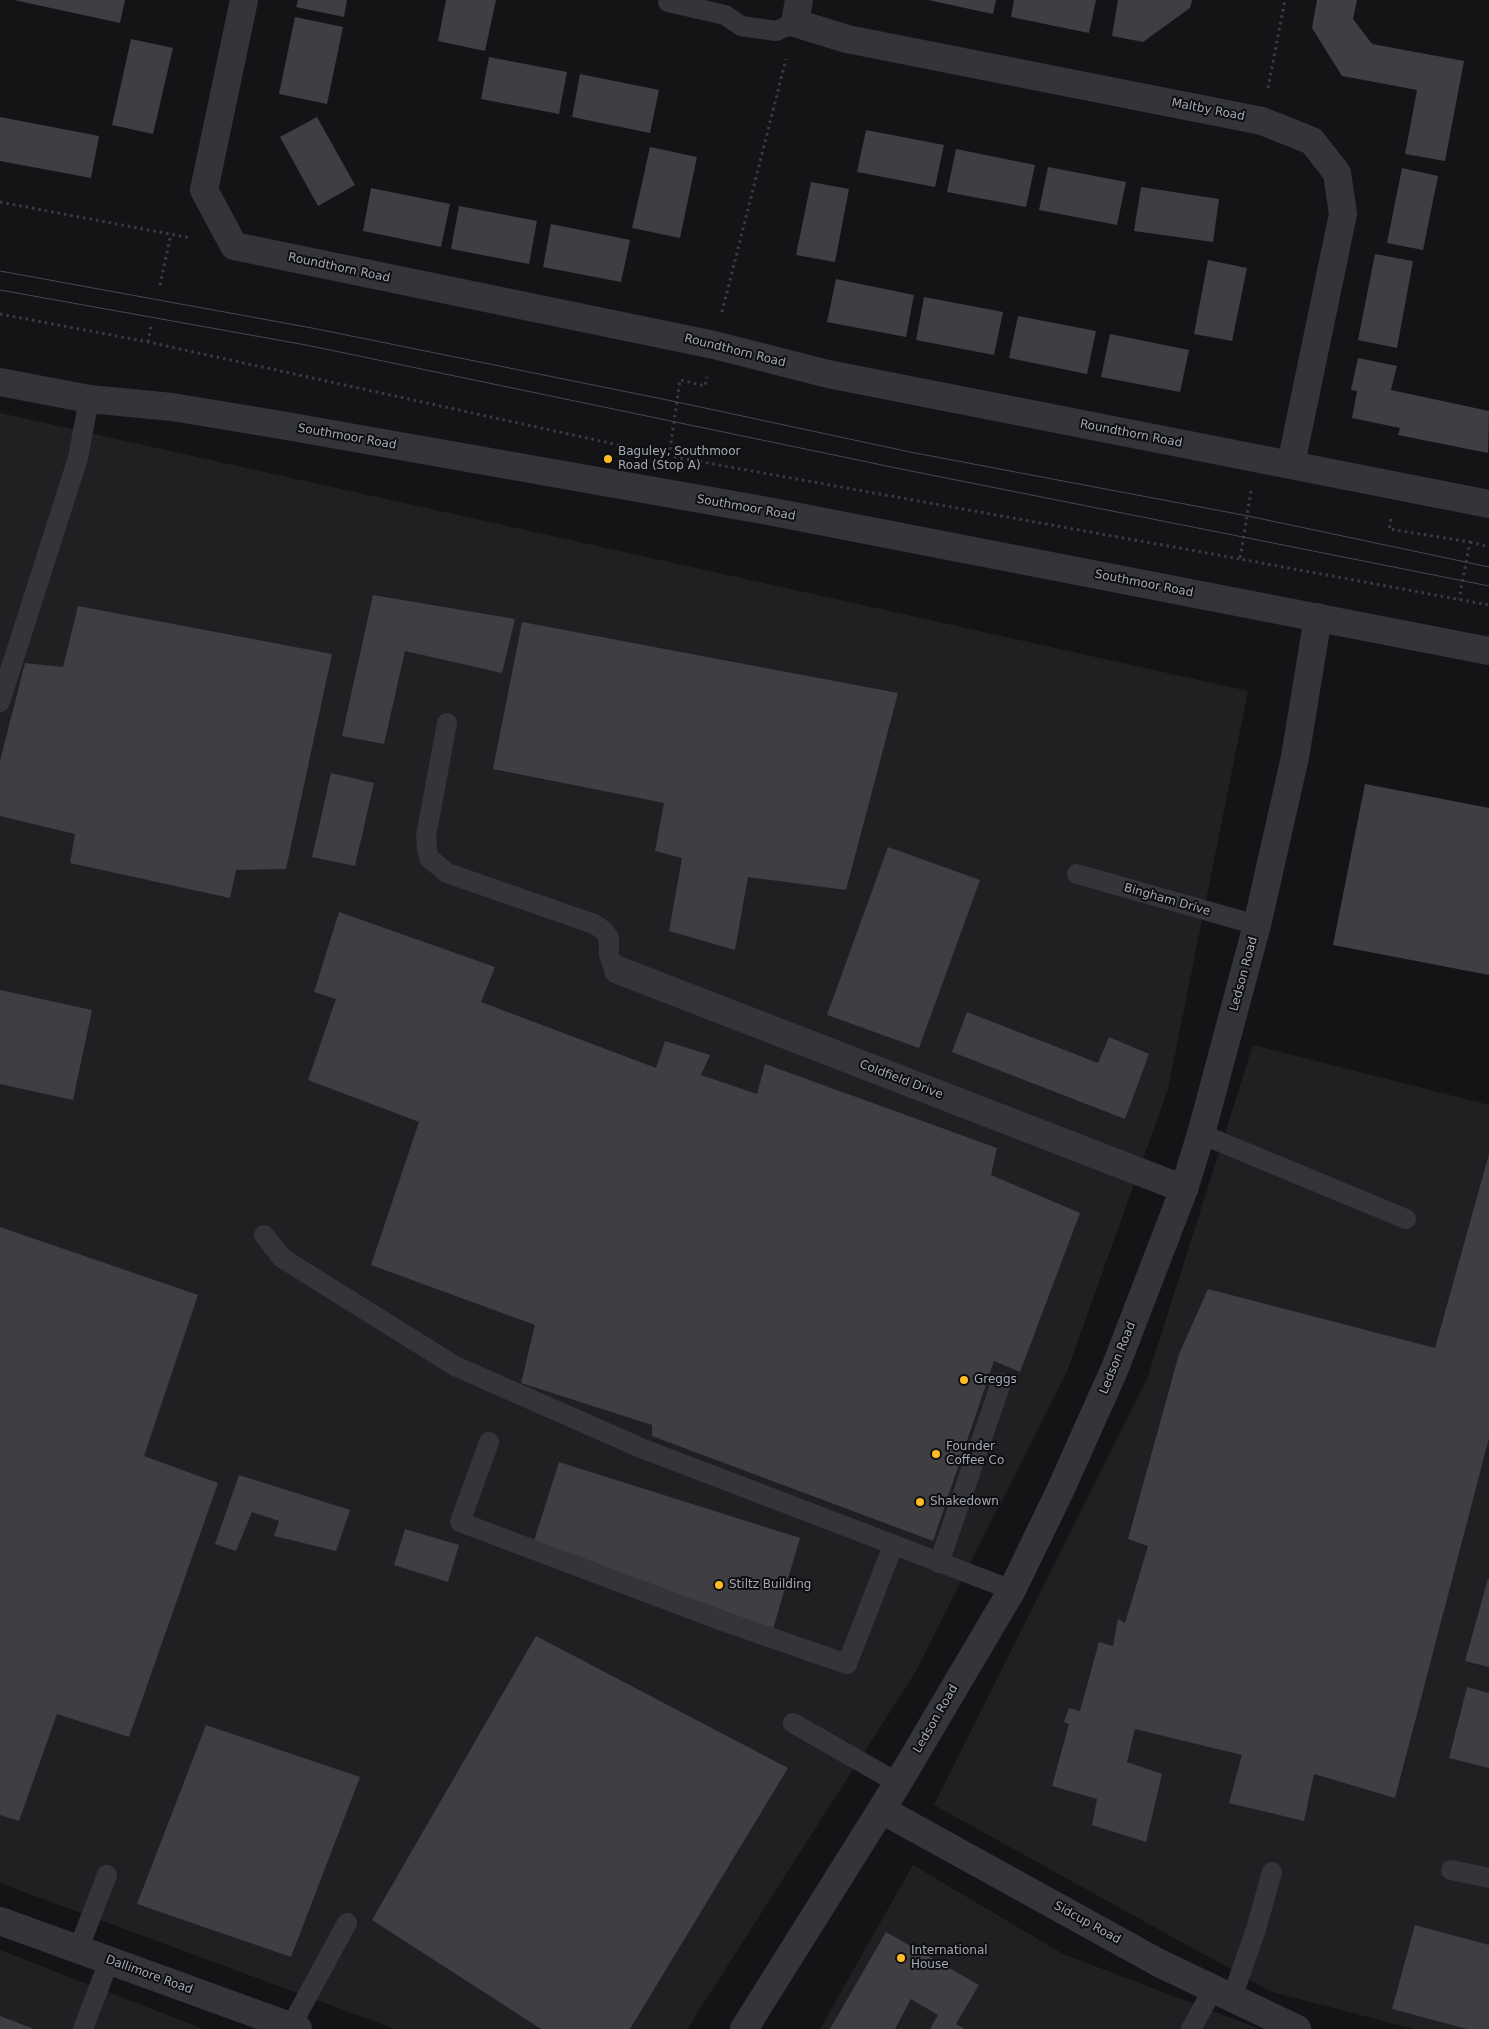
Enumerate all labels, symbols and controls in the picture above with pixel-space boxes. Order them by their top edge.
street label: Maltby Road [1170,96,1246,124]
street label: Roundthorn Road [287,250,391,286]
street label: Roundthorn Road [683,331,787,371]
street label: Roundthorn Road [1079,417,1183,451]
street label: Southmoor Road [296,421,398,453]
place label: Baguley, Southmoor Road (Stop A) [618,445,740,473]
marker: Baguley, Southmoor Road (Stop A) [602,453,614,465]
street label: Southmoor Road [695,492,797,524]
street label: Southmoor Road [1093,567,1195,601]
street label: Bingham Drive [1122,881,1212,919]
street label: Ledson Road [1227,935,1261,1013]
street label: Coldfield Drive [857,1057,945,1103]
street label: Ledson Road [1097,1320,1139,1396]
place label: Greggs [974,1373,1017,1387]
marker: Greggs [958,1374,970,1386]
place label: Founder Coffee Co [946,1440,1004,1468]
marker: Founder Coffee Co [930,1448,942,1460]
place label: Shakedown [930,1495,999,1509]
marker: Shakedown [914,1496,926,1508]
place label: Stiltz Building [729,1578,811,1592]
marker: Stiltz Building [713,1579,725,1591]
street label: Ledson Road [911,1682,961,1756]
street label: Sidcup Road [1051,1899,1123,1947]
place label: International House [911,1944,988,1972]
marker: International House [895,1952,907,1964]
street label: Dallimore Road [103,1953,195,1997]

